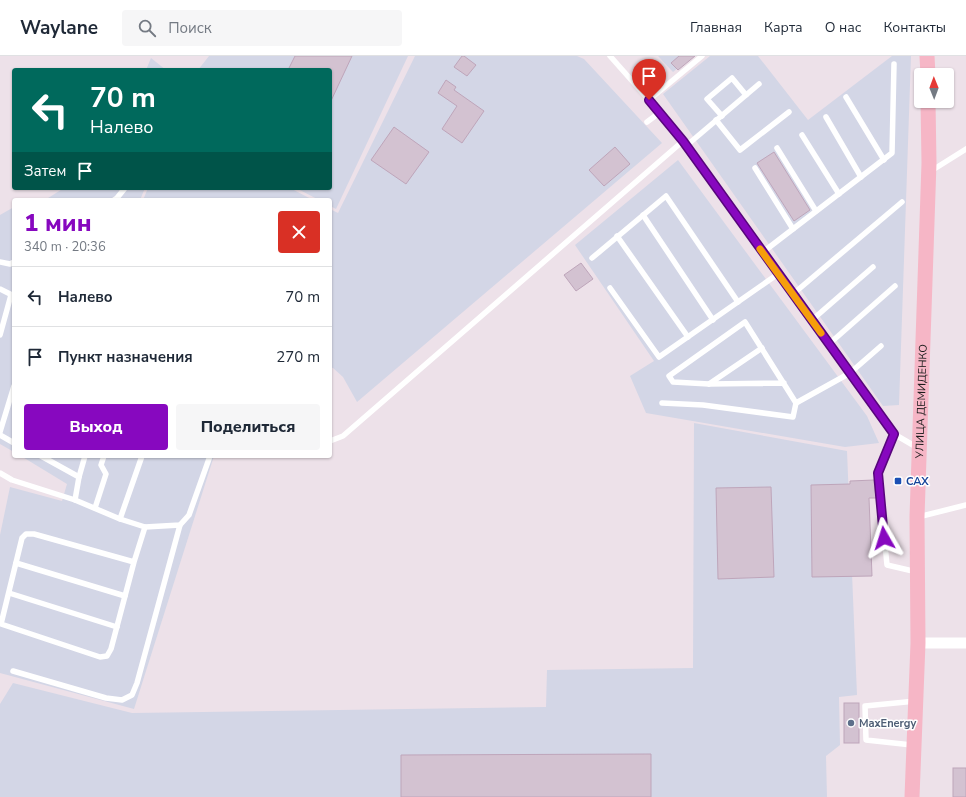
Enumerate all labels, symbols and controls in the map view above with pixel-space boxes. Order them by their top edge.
search box [122,10,402,46]
text: Waylane [20,15,98,41]
icon: search [136,17,158,39]
text: Поиск [168,18,212,38]
text: Главная [690,18,742,37]
text: Карта [764,18,803,37]
text: О нас [825,18,861,37]
text: Контакты [883,18,946,37]
pin [632,59,666,100]
icon: arrive [638,65,660,87]
north arrow [914,68,954,108]
map controls [914,68,954,108]
text: 70 m [90,79,156,117]
icon: left [24,84,76,136]
text: Налево [90,115,154,139]
icon: arrive [74,160,96,182]
text: Затем [24,161,66,181]
text: 1 мин [24,207,92,239]
button: close [278,211,320,253]
text: 340 m · 20:36 [24,238,106,256]
icon: left [24,286,46,308]
text: Налево [58,287,113,307]
text: 70 m [285,287,320,307]
street label: УЛИЦА ДЕМИДЕНКО [912,344,931,460]
icon: arrive [24,346,46,368]
text: Пункт назначения [58,347,193,367]
text: 270 m [276,347,320,367]
button: Выход [24,404,168,450]
button: Поделиться [176,404,320,450]
place label: САХ [906,474,929,489]
marker: САХ [893,476,903,486]
position arrow [863,517,905,559]
place label: MaxEnergy [859,716,916,731]
marker: MaxEnergy [846,718,856,728]

